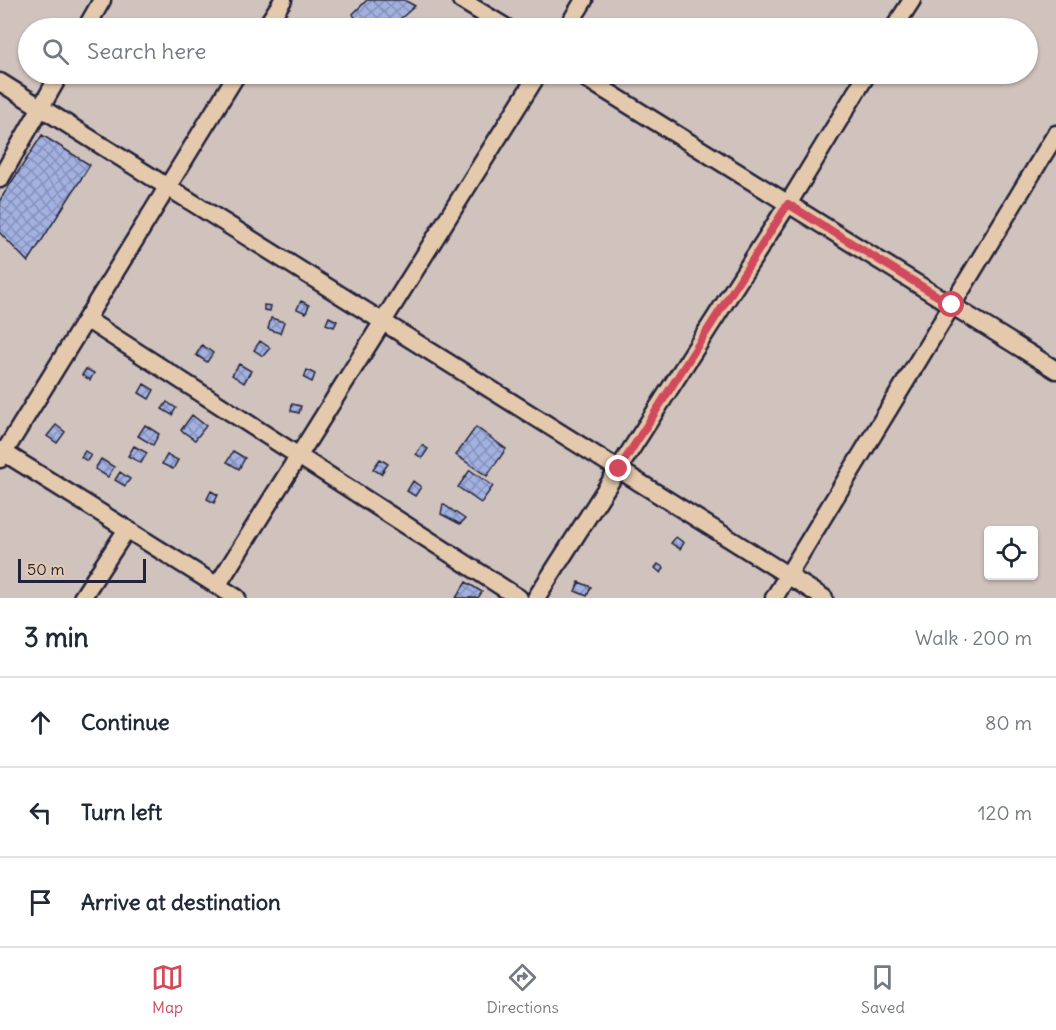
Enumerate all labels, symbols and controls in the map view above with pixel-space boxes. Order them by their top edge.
search box [18,18,1038,84]
icon: search [39,35,72,68]
text: Search here [87,37,206,65]
route start [938,291,964,317]
route end [605,455,631,481]
map controls [984,526,1038,580]
button: locate [984,526,1038,580]
scale bar [18,556,146,584]
text: 50 m [27,559,65,579]
text: 3 min [24,621,89,654]
text: Walk · 200 m [915,625,1032,650]
icon: ahead [24,706,57,739]
text: Continue [81,708,170,736]
text: 80 m [985,710,1032,735]
icon: left [24,796,57,829]
text: Turn left [81,798,162,826]
text: 120 m [978,800,1032,825]
icon: arrive [24,886,57,919]
text: Arrive at destination [81,888,281,916]
tab: Map [151,961,184,1017]
tab: Directions [486,961,559,1017]
tab: Saved [861,961,905,1017]

